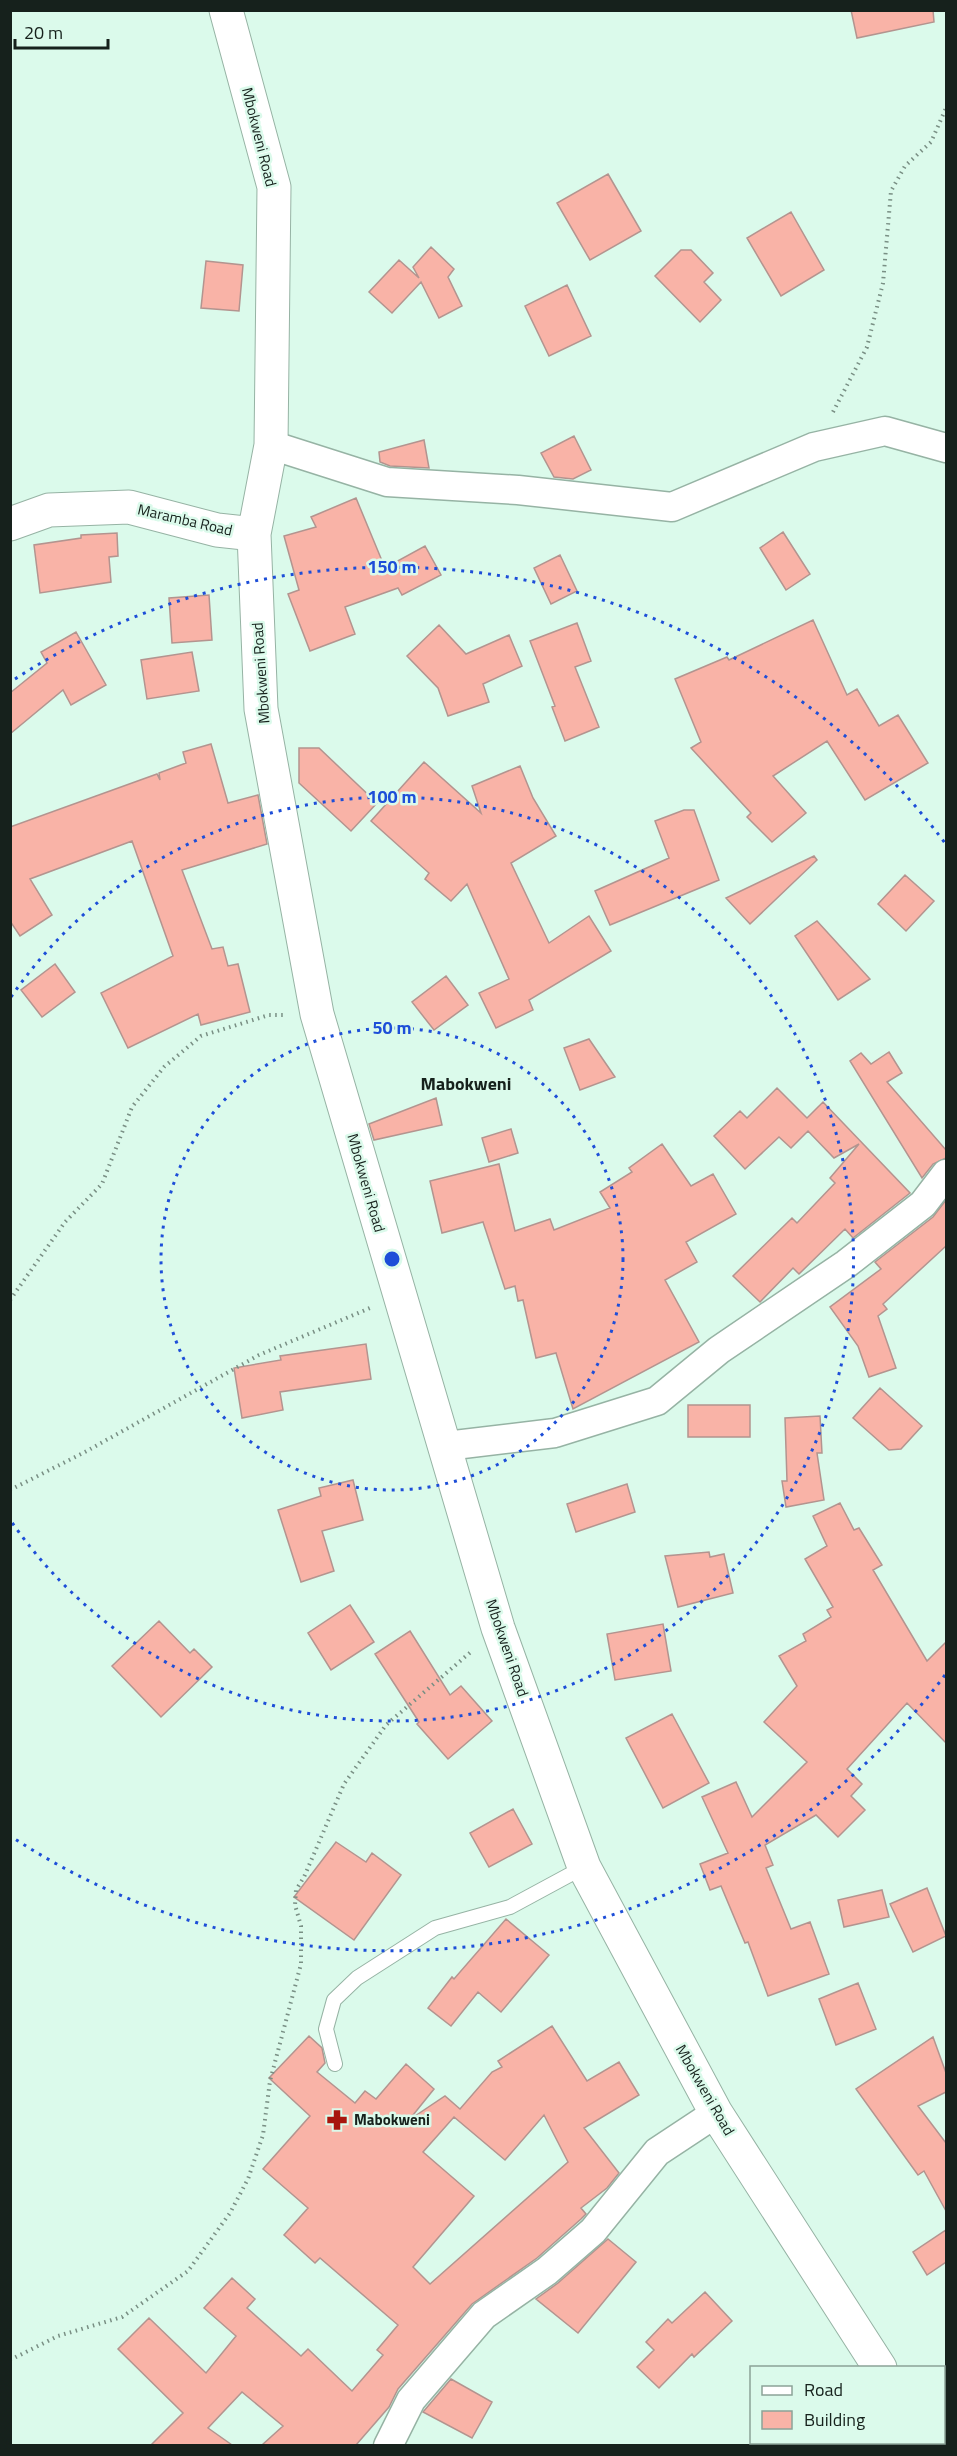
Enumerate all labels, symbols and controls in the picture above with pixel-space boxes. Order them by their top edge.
scale bar [15,12,108,50]
text: 20 m [24,19,63,46]
street label: Mbokweni Road [236,85,283,189]
street label: Maramba Road [135,497,235,542]
text: 150 m [367,553,417,580]
street label: Mbokweni Road [245,622,276,725]
text: 100 m [367,783,417,810]
text: 50 m [372,1014,412,1041]
district label: Mabokweni [421,1070,511,1097]
street label: Mbokweni Road [341,1131,392,1235]
centre of rings [382,1249,402,1269]
street label: Mbokweni Road [480,1596,535,1700]
street label: Mbokweni Road [670,2040,741,2140]
pharmacy icon: Mabokweni [325,2108,349,2132]
place label: Mabokweni [354,2108,430,2131]
legend [750,2366,945,2444]
text: Road [804,2376,843,2403]
text: Building [804,2406,865,2433]

